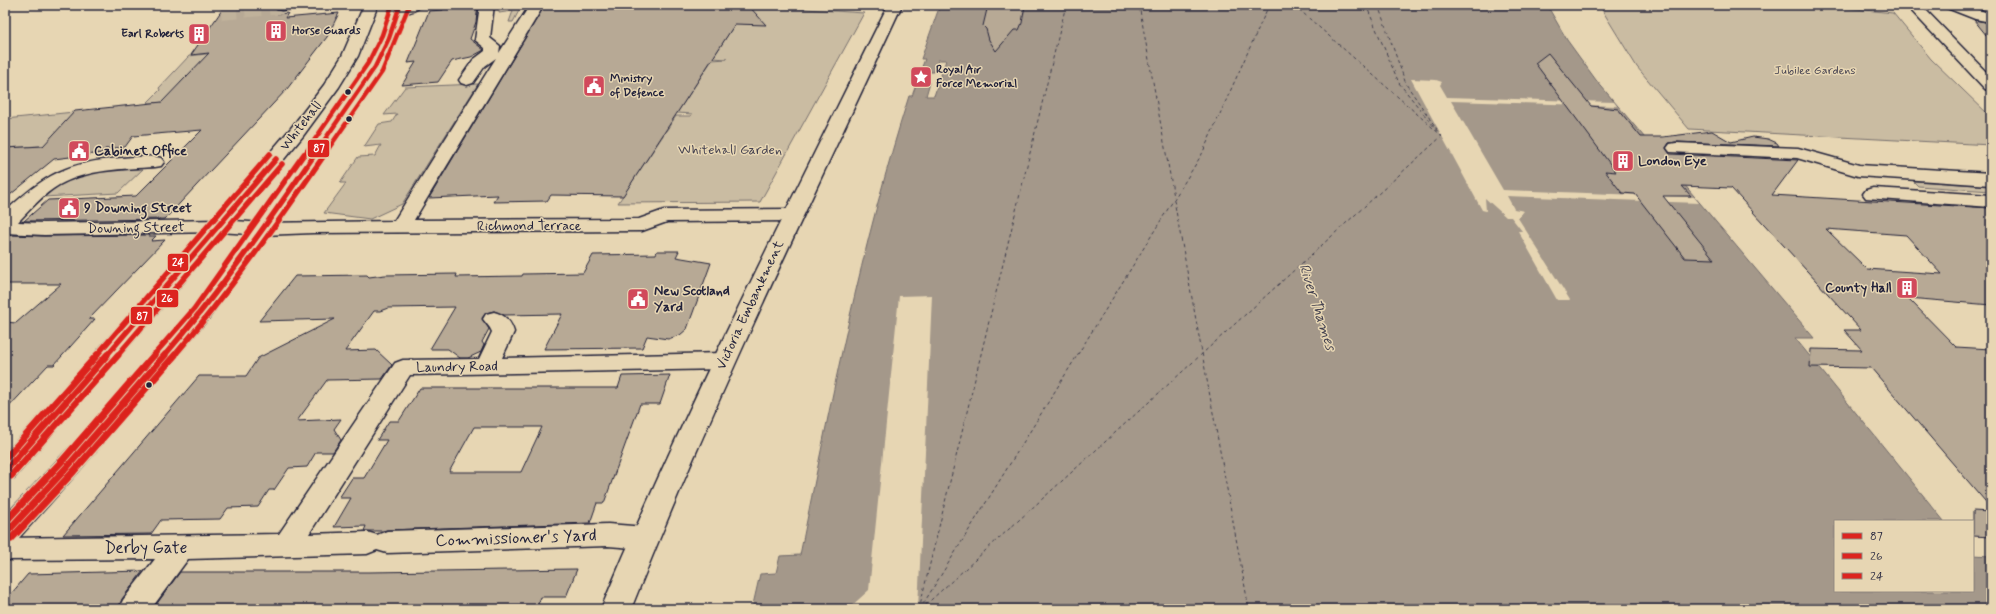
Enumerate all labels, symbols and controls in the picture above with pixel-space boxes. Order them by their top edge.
building icon: Horse Guards [263,18,289,44]
building icon: Earl Roberts [186,21,212,47]
place label: Horse Guards [292,23,361,39]
place label: Earl Roberts [121,26,184,42]
place label: Royal Air Force Memorial [936,62,1017,92]
park label: Jubilee Gardens [1774,63,1856,79]
place icon: Royal Air Force Memorial [908,64,934,90]
place label: Ministry of Defence [610,71,664,101]
public building icon: Ministry of Defence [581,73,607,99]
unlabelled marker [343,87,353,97]
street label: Whitehall [276,97,326,154]
unlabelled marker [344,114,354,124]
public building icon: Cabinet Office [66,138,92,164]
line badge: 87 [307,139,330,158]
park label: Whitehall Garden [678,141,782,159]
place label: Cabinet Office [94,142,187,160]
text: 87 [313,142,325,156]
building icon: London Eye [1610,148,1636,174]
place label: London Eye [1638,152,1707,170]
public building icon: 9 Downing Street [56,195,82,221]
place label: 9 Downing Street [84,199,192,220]
street label: Richmond Terrace [477,217,582,235]
street label: Downing Street [87,218,185,240]
street label: Victoria Embankment [712,237,788,373]
line badge: 24 [167,253,189,272]
text: 24 [172,256,184,270]
water label: River Thames [1294,261,1341,354]
building icon: County Hall [1894,275,1920,301]
place label: County Hall [1825,279,1892,297]
place label: New Scotland Yard [654,282,730,316]
public building icon: New Scotland Yard [625,286,651,312]
line badge: 26 [156,289,179,308]
text: 26 [161,292,173,306]
line badge: 87 [130,306,153,325]
text: 87 [136,310,148,324]
street label: Laundry Road [416,357,498,377]
unlabelled marker [144,380,154,390]
legend [1834,520,1974,592]
street label: Commissioner's Yard [435,524,597,552]
text: 87 [1870,529,1883,545]
street label: Derby Gate [104,537,188,560]
text: 26 [1870,549,1883,565]
text: 24 [1870,569,1883,585]

